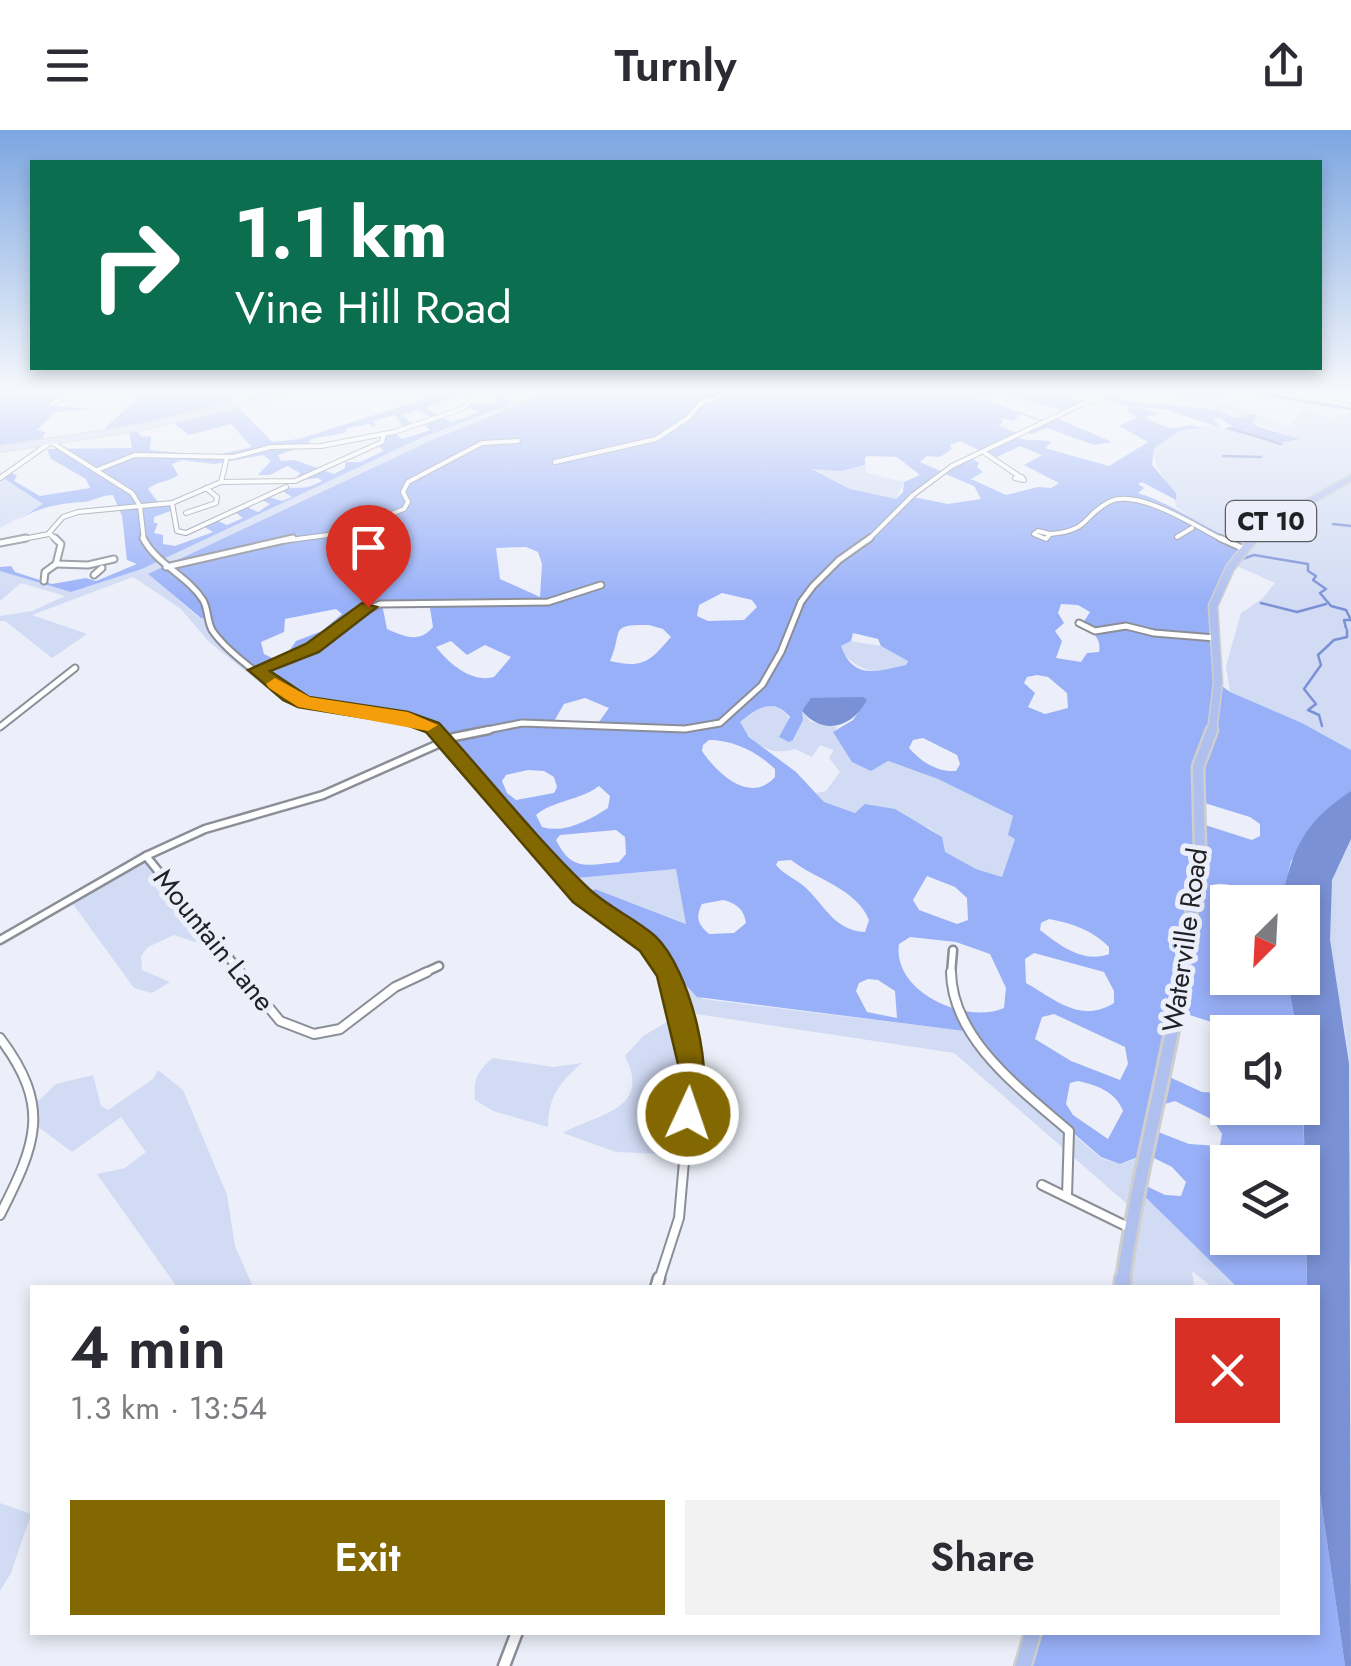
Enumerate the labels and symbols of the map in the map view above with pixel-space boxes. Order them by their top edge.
road number: CT 10 [1226,501,1316,541]
pin [326,505,411,608]
street label: Waterville Road [1152,845,1218,1035]
street label: Mountain Lane [144,860,284,1020]
north arrow [1210,885,1320,995]
position arrow [636,1062,740,1166]

